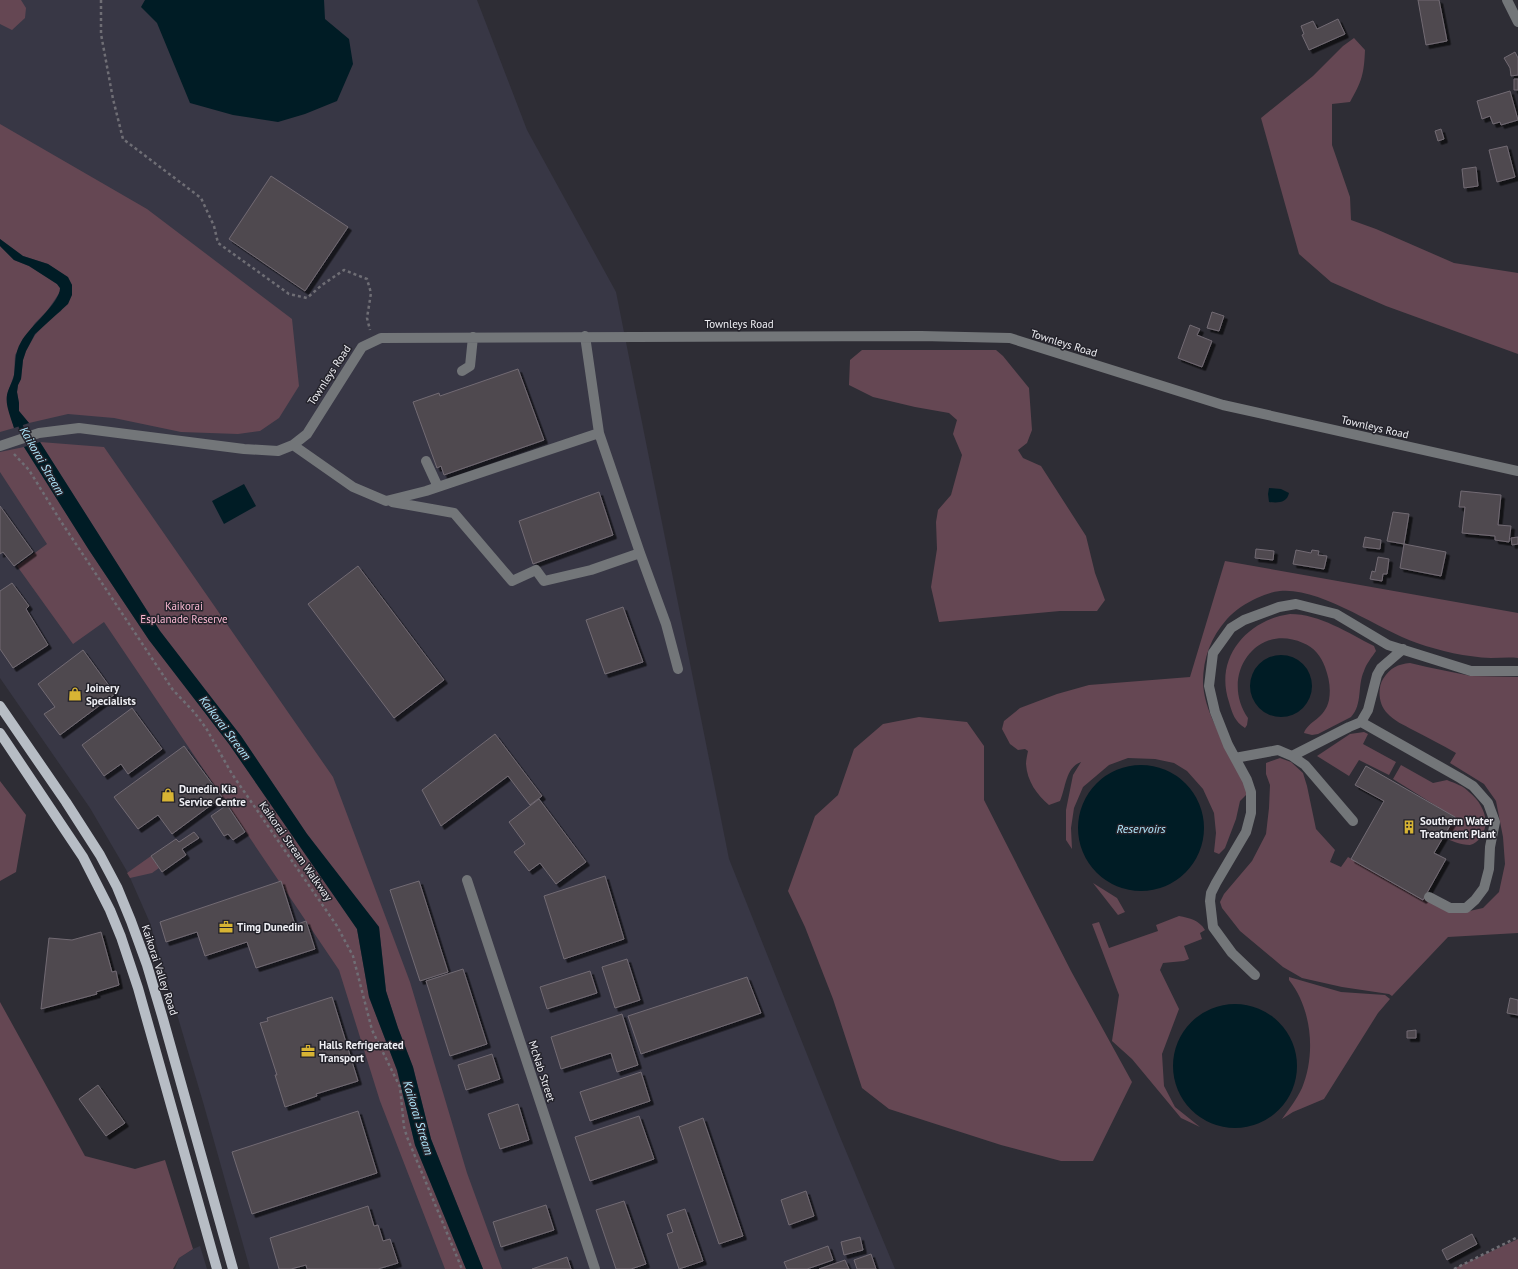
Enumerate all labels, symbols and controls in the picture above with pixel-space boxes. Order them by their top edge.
street label: Townleys Road [704,317,774,331]
street label: Townleys Road [1029,326,1099,360]
street label: Townleys Road [304,342,354,408]
street label: Townleys Road [1340,412,1410,442]
water label: Kaikorai Stream [17,424,68,498]
park label: Kaikorai Esplanade Reserve [140,599,228,626]
place label: Joinery Specialists [85,681,136,708]
shop icon: Joinery Specialists [67,686,83,702]
water label: Kaikorai Stream [196,692,255,763]
place label: Dunedin Kia Service Centre [179,782,246,809]
shop icon: Dunedin Kia Service Centre [160,787,176,803]
street label: Kaikorai Stream Walkway [256,799,336,904]
place label: Southern Water Treatment Plant [1420,814,1496,841]
building icon: Southern Water Treatment Plant [1401,819,1417,835]
water label: Reservoirs [1116,821,1166,836]
office icon: Timg Dunedin [218,919,234,935]
place label: Timg Dunedin [237,920,303,934]
street label: Kaikorai Valley Road [139,923,181,1017]
place label: Halls Refrigerated Transport [319,1038,404,1065]
street label: McNab Street [526,1039,559,1104]
office icon: Halls Refrigerated Transport [300,1043,316,1059]
water label: Kaikorai Stream [400,1079,437,1157]

